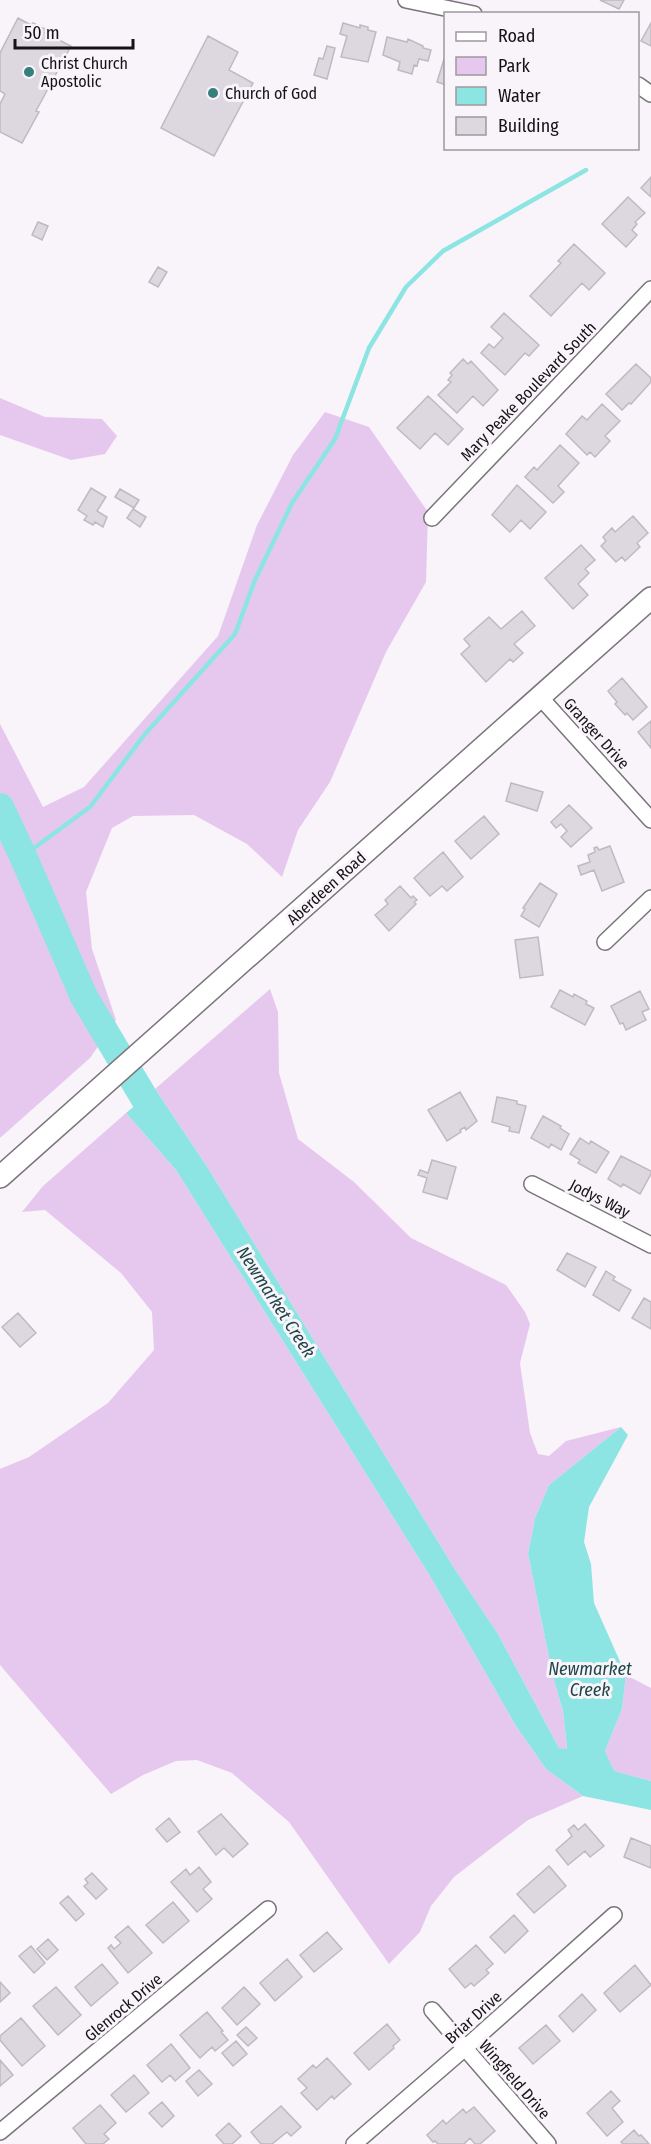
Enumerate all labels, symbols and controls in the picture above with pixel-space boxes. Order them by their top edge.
scale bar [15,12,134,50]
legend [444,12,639,150]
text: 50 m [24,22,60,44]
text: Road [498,25,535,47]
place label: Christ Church Apostolic [41,54,128,91]
text: Park [498,55,531,77]
marker: Christ Church Apostolic [22,65,36,79]
place label: Church of God [225,84,317,103]
text: Water [498,85,541,107]
marker: Church of God [206,86,220,100]
text: Building [498,115,559,137]
street label: Mary Peake Boulevard South [457,318,600,465]
street label: Granger Drive [560,694,633,773]
street label: Aberdeen Road [283,848,370,929]
street label: Jodys Way [566,1175,634,1222]
water label: Newmarket Creek [232,1242,320,1362]
water label: Newmarket Creek [548,1658,632,1701]
street label: Glenrock Drive [81,1969,166,2045]
street label: Briar Drive [441,1987,506,2048]
street label: Wingfield Drive [475,2036,554,2123]

